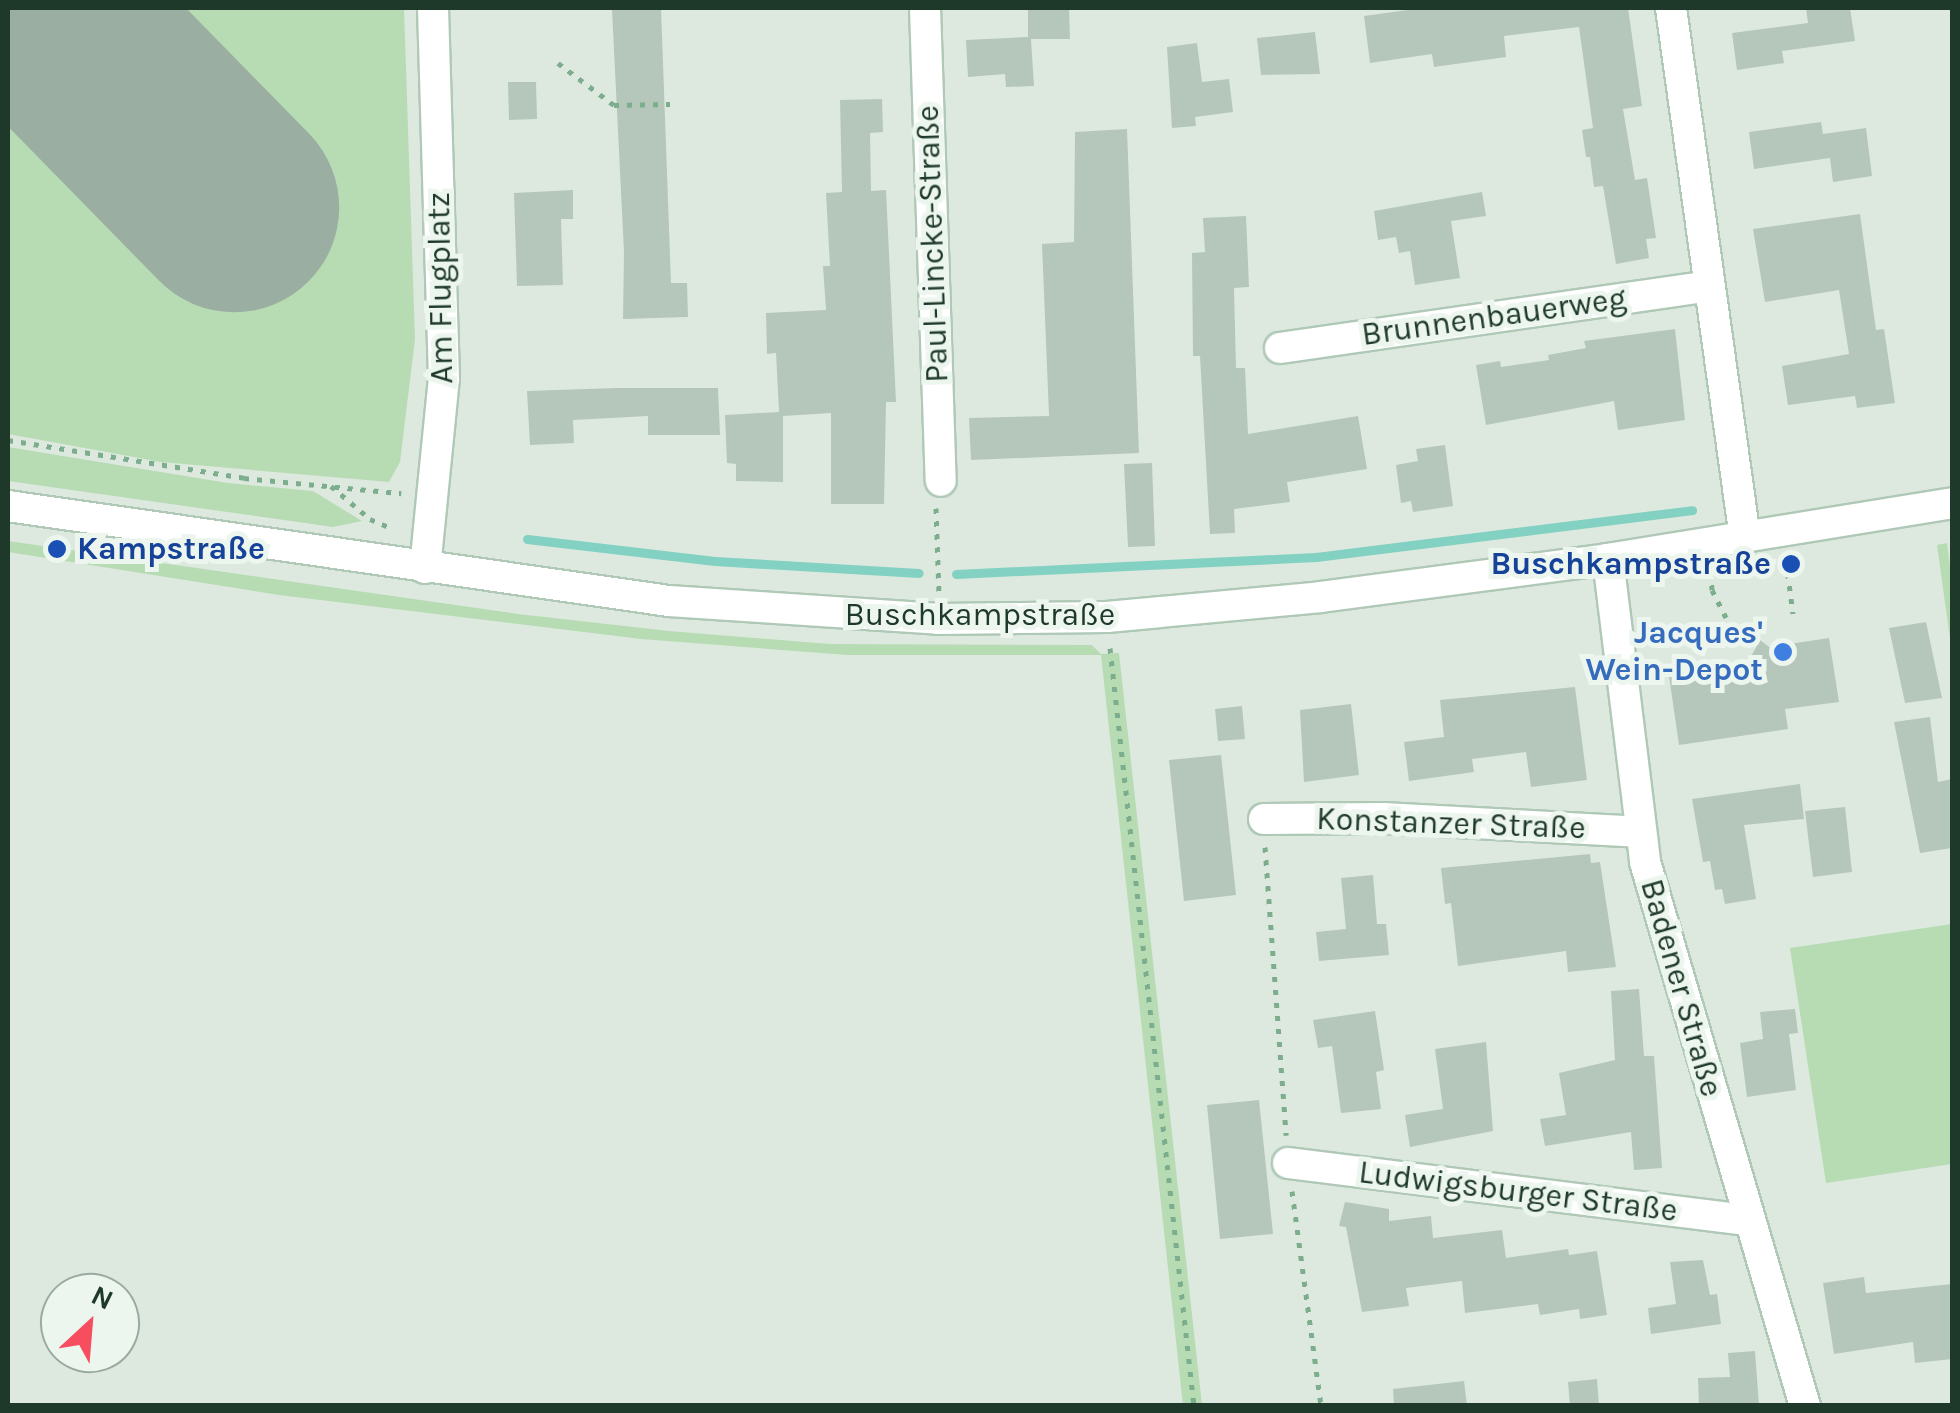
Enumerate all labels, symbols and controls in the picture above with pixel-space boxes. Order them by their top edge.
street label: Paul-Lincke-Straße [909,105,957,383]
street label: Am Flugplatz [420,192,462,384]
street label: Brunnenbauerweg [1359,279,1629,355]
place label: Kampstraße [77,530,265,568]
marker: Kampstraße [46,538,68,560]
place label: Buschkampstraße [1490,545,1771,583]
marker: Buschkampstraße [1780,553,1802,575]
street label: Buschkampstraße [845,596,1115,634]
place label: Jacques' Wein-Depot [1585,615,1763,690]
marker: Jacques' Wein-Depot [1772,641,1794,663]
street label: Konstanzer Straße [1316,800,1586,848]
street label: Badener Straße [1632,875,1730,1101]
street label: Ludwigsburger Straße [1357,1153,1679,1231]
north arrow [40,1273,140,1373]
text: N [86,1278,119,1317]

